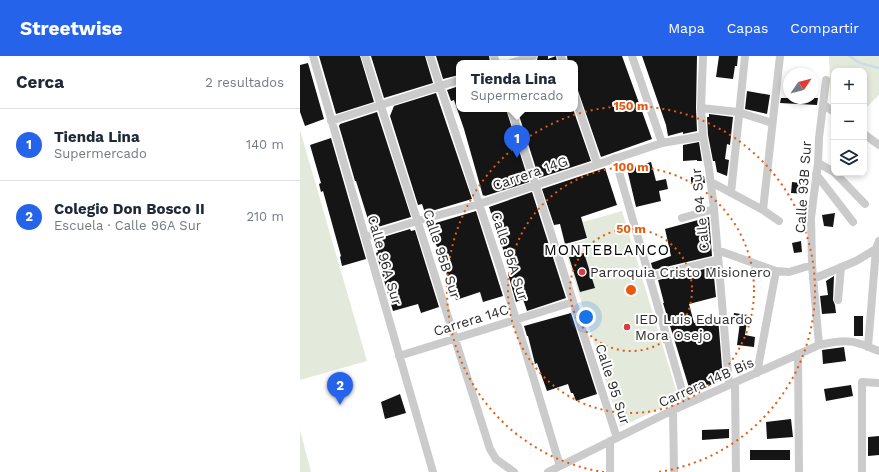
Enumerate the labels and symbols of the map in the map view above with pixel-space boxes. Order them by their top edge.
north arrow [783,68,819,104]
text: 150 m [614,99,648,113]
pin: 1 [504,125,530,158]
street label: Calle 93B Sur [792,140,814,234]
street label: Carrera 14G [490,153,570,193]
text: 100 m [613,160,649,174]
street label: Calle 94 Sur [688,167,712,253]
street label: Calle 95B Sur [420,207,464,301]
street label: Calle 95A Sur [488,210,532,303]
street label: Calle 96A Sur [365,213,406,307]
text: 50 m [616,222,646,236]
district label: MONTEBLANCO [544,241,670,259]
place label: Parroquia Cristo Misionero [590,264,771,280]
marker: Parroquia Cristo Misionero [577,267,587,277]
centre of rings [624,283,638,297]
street label: Carrera 14C [431,301,511,339]
your location [576,307,596,327]
place label: IED Luis Eduardo Mora Osejo [635,311,752,343]
marker: IED Luis Eduardo Mora Osejo [622,322,632,332]
street label: Calle 95 Sur [592,342,634,427]
street label: Carrera 14B Bis [656,354,756,410]
pin: 2 [327,372,353,405]

